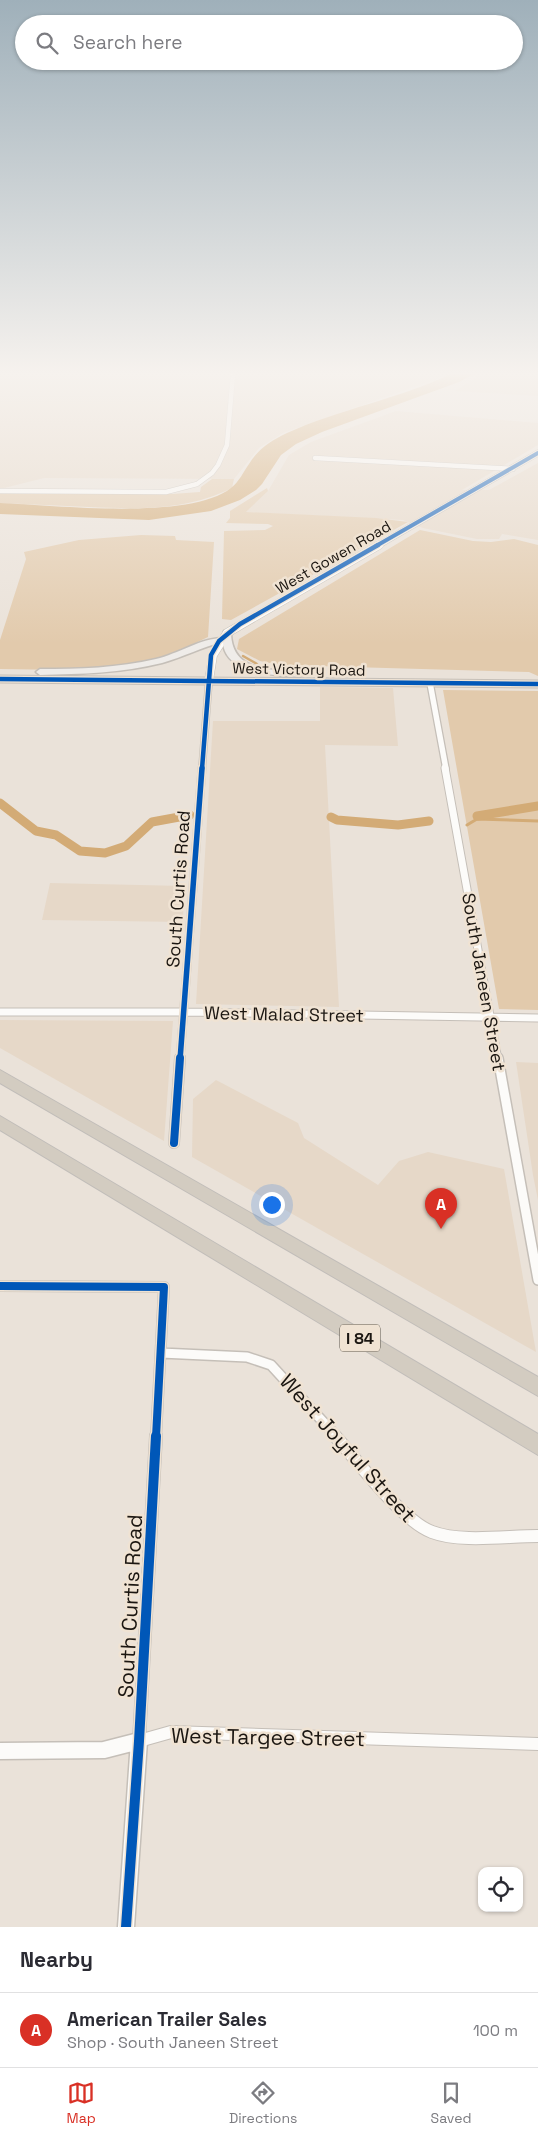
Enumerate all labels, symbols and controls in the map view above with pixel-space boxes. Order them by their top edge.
search box [15,15,523,70]
icon: search [33,29,61,57]
text: Search here [73,30,183,55]
street label: West Gowen Road [272,516,394,598]
street label: West Victory Road [232,658,366,680]
street label: South Curtis Road [161,810,195,968]
street label: South Janeen Street [457,891,511,1073]
street label: West Malad Street [204,1001,364,1027]
pin: A [425,1188,457,1229]
your location [259,1192,285,1218]
road number: I 84 [340,1325,380,1352]
street label: West Joyful Street [274,1368,422,1528]
street label: South Curtis Road [112,1514,148,1698]
street label: West Targee Street [171,1722,365,1752]
map controls [478,1867,523,1912]
button: locate [478,1867,523,1912]
text: Nearby [20,1946,93,1973]
text: American Trailer Sales [67,2007,267,2032]
text: A [31,2020,41,2041]
text: 100 m [473,2020,518,2041]
text: Shop · South Janeen Street [67,2032,279,2053]
tab: Map [67,2079,96,2127]
tab: Directions [229,2079,297,2127]
tab: Saved [431,2079,471,2127]

